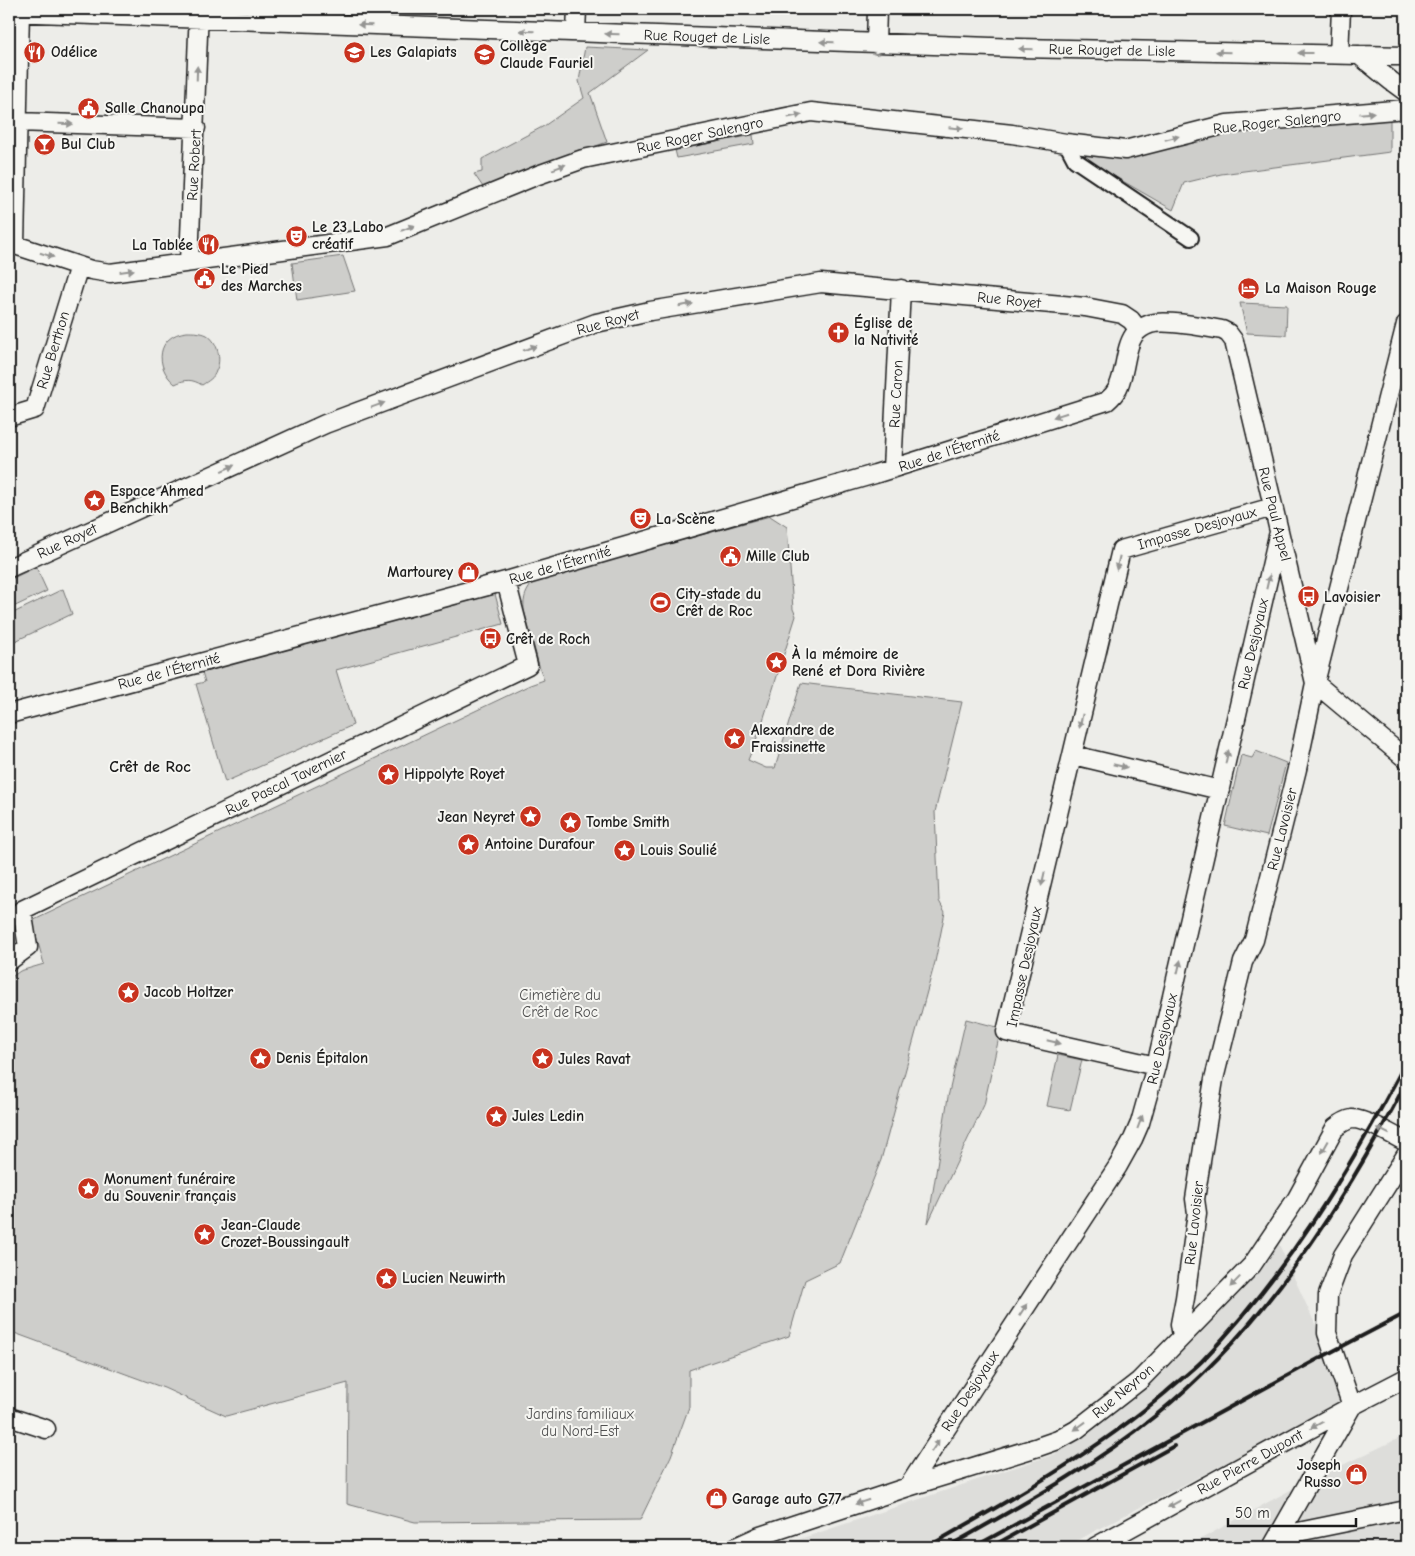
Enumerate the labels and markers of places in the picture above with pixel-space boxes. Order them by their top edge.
place label: Collège Claude Fauriel [500,37,593,72]
restaurant icon: Odélice [23,40,47,64]
school or university icon: Les Galapiats [342,40,366,64]
place label: Odélice [51,43,97,61]
place label: Les Galapiats [370,43,457,61]
school or university icon: Collège Claude Fauriel [472,43,496,67]
public building icon: Salle Chanoupa [77,96,101,120]
place label: Salle Chanoupa [105,99,204,117]
bar icon: Bul Club [33,132,57,156]
place label: Bul Club [61,135,115,153]
place label: Le 23 Labo créatif [312,218,384,253]
theatre icon: Le 23 Labo créatif [284,224,308,248]
restaurant icon: La Tablée [197,233,221,257]
place label: La Tablée [132,236,193,254]
place label: Le Pied des Marches [221,260,302,295]
public building icon: Le Pied des Marches [193,266,217,290]
hotel icon: La Maison Rouge [1237,276,1261,300]
place label: La Maison Rouge [1265,279,1376,297]
place label: Église de la Nativité [854,313,918,349]
church icon: Église de la Nativité [826,320,850,344]
place label: Espace Ahmed Benchikh [110,482,204,517]
place icon: Espace Ahmed Benchikh [82,488,106,512]
theatre icon: La Scène [628,507,652,531]
place label: La Scène [656,510,715,528]
public building icon: Mille Club [718,544,742,568]
place label: Mille Club [746,547,810,565]
shop icon: Martourey [457,560,481,584]
place label: Martourey [387,563,453,581]
place label: City-stade du Crêt de Roc [676,585,761,620]
bus stop icon: Lavoisier [1296,585,1320,609]
place label: Lavoisier [1324,588,1380,606]
sports icon: City-stade du Crêt de Roc [648,591,672,615]
bus stop icon: Crêt de Roch [478,627,502,651]
place label: Crêt de Roch [506,630,590,648]
place label: À la mémoire de René et Dora Rivière [792,644,925,680]
place icon: À la mémoire de René et Dora Rivière [764,651,788,675]
place label: Alexandre de Fraissinette [751,721,834,756]
place icon: Alexandre de Fraissinette [723,727,747,751]
place icon: Hippolyte Royet [376,762,400,786]
place label: Hippolyte Royet [404,765,506,783]
place icon: Jean Neyret [519,805,543,829]
place label: Jean Neyret [438,808,516,826]
place icon: Tombe Smith [558,810,582,834]
place label: Tombe Smith [586,813,670,831]
place icon: Antoine Durafour [457,832,481,856]
place label: Antoine Durafour [485,835,595,853]
place icon: Louis Soulié [612,838,636,862]
place label: Louis Soulié [640,841,717,859]
place icon: Jacob Holtzer [116,980,140,1004]
place label: Jacob Holtzer [144,983,233,1001]
place icon: Denis Épitalon [248,1046,272,1070]
place icon: Jules Ravat [530,1047,554,1071]
place label: Denis Épitalon [276,1048,368,1067]
place label: Jules Ravat [558,1050,632,1068]
place icon: Jules Ledin [484,1104,508,1128]
place label: Jules Ledin [512,1107,584,1125]
place label: Monument funéraire du Souvenir français [104,1170,236,1205]
place icon: Monument funéraire du Souvenir français [76,1176,100,1200]
place label: Jean-Claude Crozet-Boussingault [221,1216,350,1251]
place icon: Jean-Claude Crozet-Boussingault [193,1222,217,1246]
place icon: Lucien Neuwirth [374,1266,398,1290]
place label: Lucien Neuwirth [402,1269,506,1287]
place label: Joseph Russo [1297,1456,1341,1491]
shop icon: Joseph Russo [1345,1462,1369,1486]
shop icon: Garage auto G77 [704,1487,728,1511]
place label: Garage auto G77 [732,1490,842,1508]

